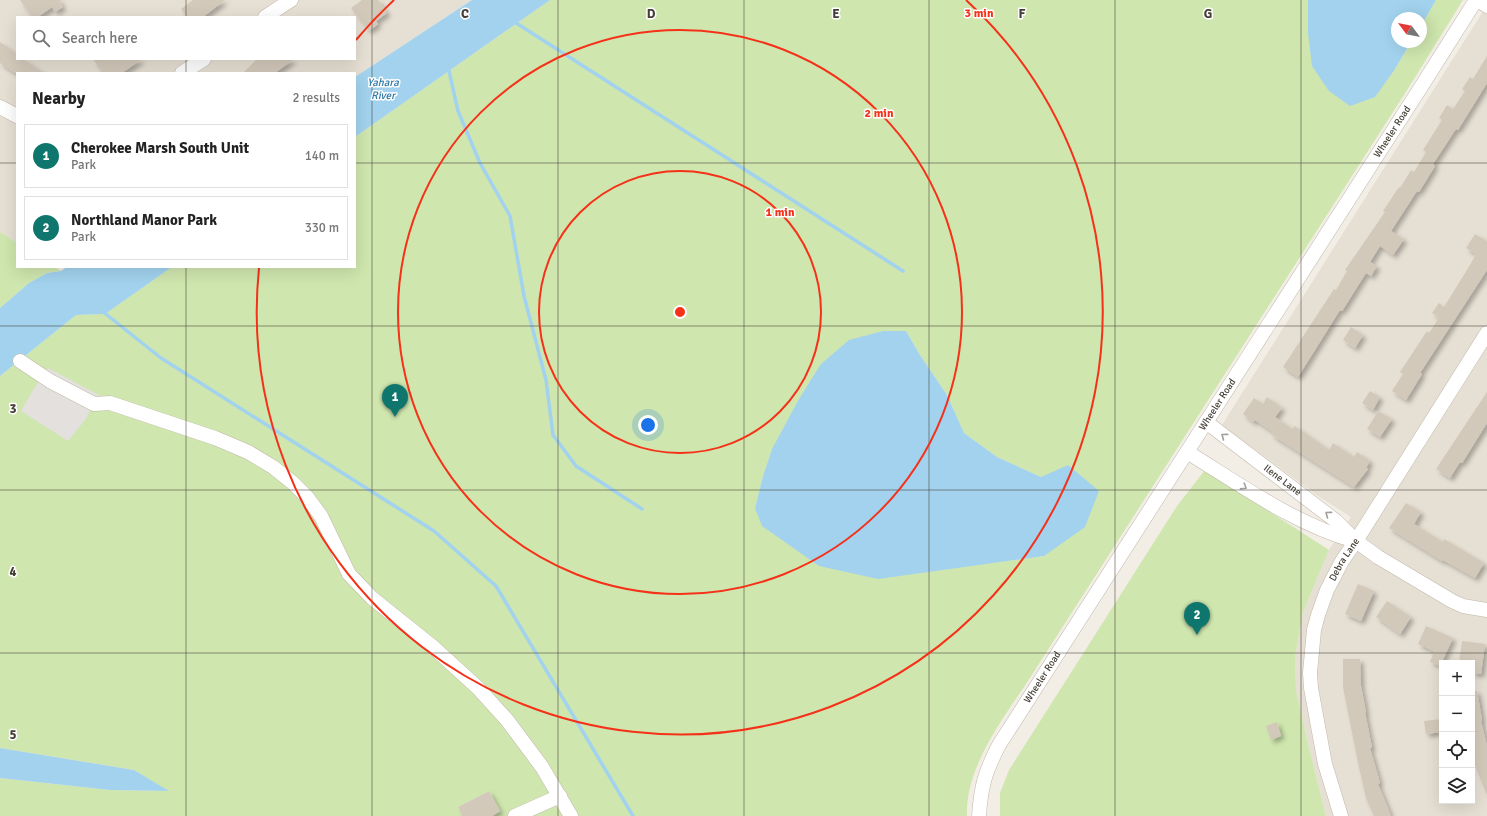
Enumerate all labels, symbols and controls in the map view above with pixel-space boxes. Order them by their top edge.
text: C [461,6,469,22]
text: D [647,6,656,22]
text: E [832,6,840,22]
text: 3 min [965,6,994,21]
text: F [1019,6,1026,22]
text: G [1204,6,1212,22]
north arrow [1391,12,1427,48]
search box [16,16,356,60]
icon: search [30,27,52,49]
text: Search here [62,29,138,47]
water label: Yahara River [367,76,399,102]
text: Nearby [32,88,85,109]
text: 2 results [292,90,340,106]
street label: Wheeler Road [1371,104,1413,160]
text: 2 min [865,106,894,121]
text: Cherokee Marsh South Unit [71,139,249,157]
text: 1 [42,148,50,164]
text: 140 m [305,148,339,164]
text: Park [71,157,96,173]
text: 1 min [766,205,795,220]
text: Northland Manor Park [71,211,217,229]
text: 2 [42,220,50,236]
text: 330 m [305,220,339,236]
text: Park [71,229,96,245]
centre of rings [673,305,687,319]
street label: Wheeler Road [1196,376,1238,433]
pin: 1 [382,384,408,417]
text: 3 [9,401,17,417]
your location [638,415,658,435]
one-way arrow [1222,433,1229,440]
street label: Ilene Lane [1261,462,1304,498]
one-way arrow [1240,482,1247,490]
one-way arrow [1325,512,1332,519]
street label: Debra Lane [1327,536,1362,583]
text: 4 [9,564,17,580]
pin: 2 [1184,602,1210,635]
street label: Wheeler Road [1021,649,1064,705]
map controls [1439,660,1475,804]
button: + [1439,660,1475,696]
button: − [1439,696,1475,732]
text: 5 [9,727,17,743]
button: locate [1439,732,1475,768]
button: layers [1439,768,1475,804]

